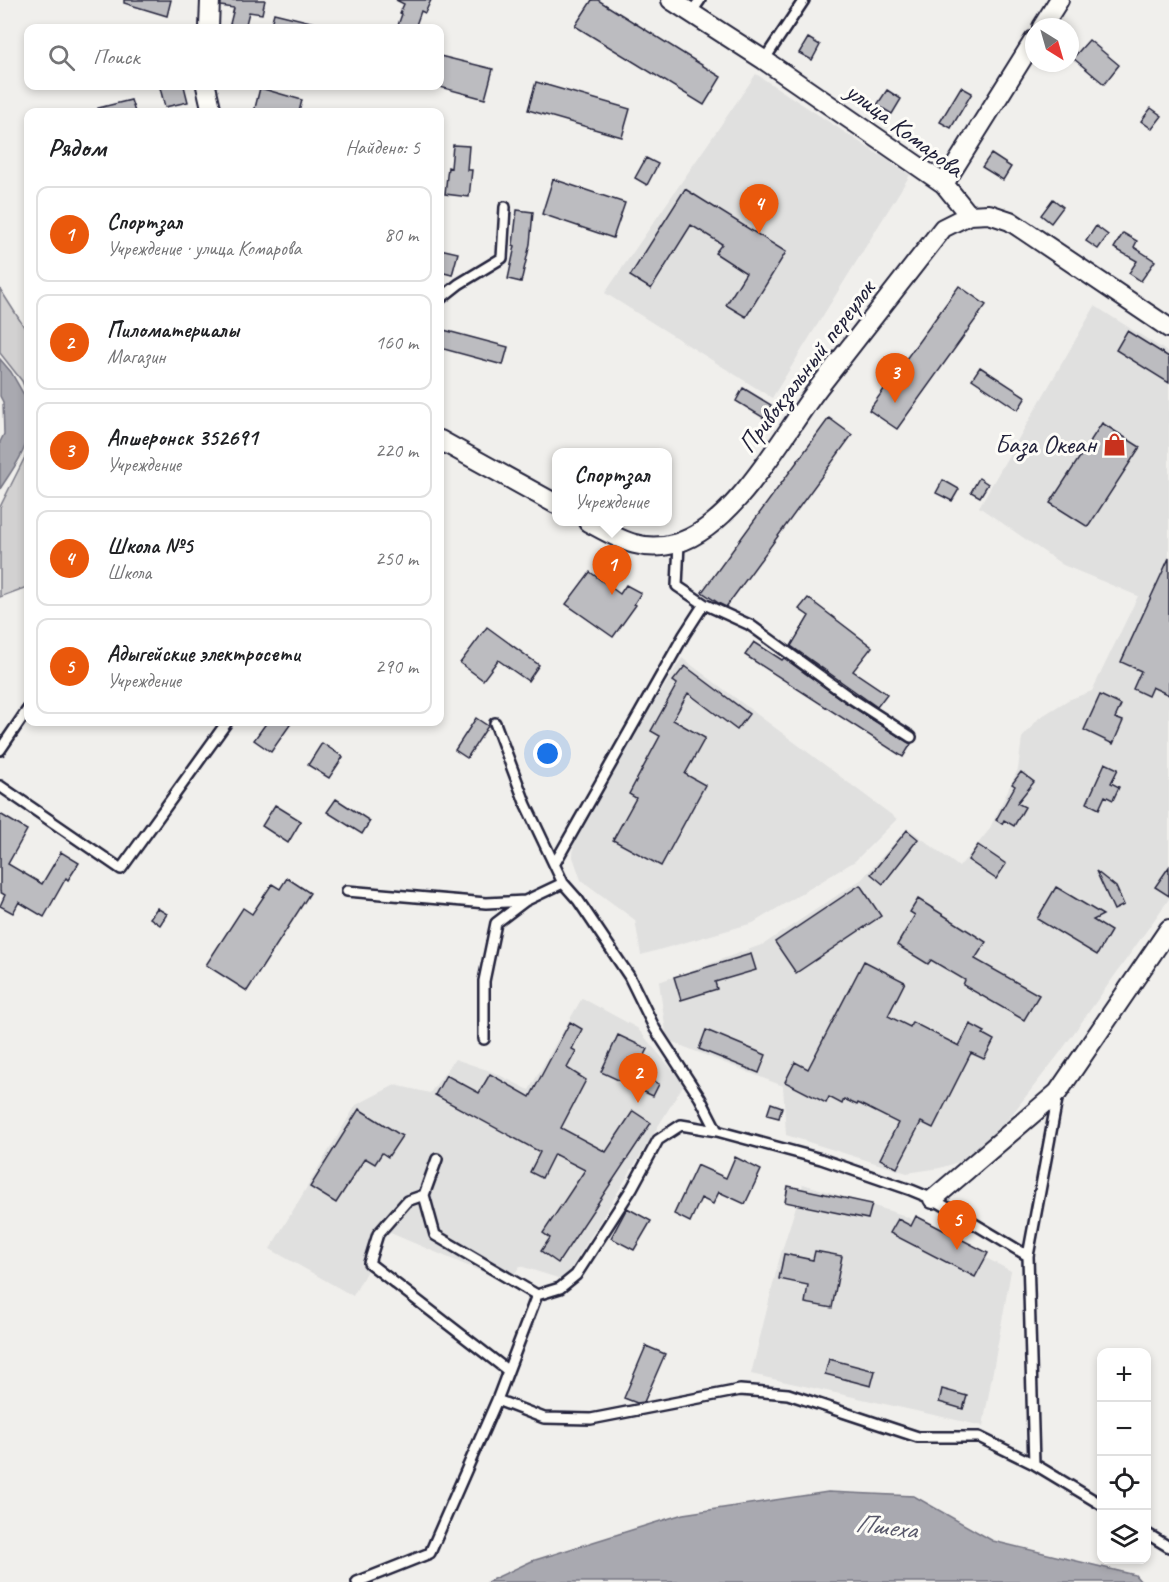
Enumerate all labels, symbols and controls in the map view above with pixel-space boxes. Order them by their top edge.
north arrow [1025,18,1079,72]
search box [24,24,444,90]
icon: search [45,41,78,74]
text: Поиск [93,43,139,71]
street label: улица Комарова [838,73,971,185]
text: Рядом [48,131,106,164]
text: Найдено: 5 [345,135,420,160]
pin: 4 [740,184,778,234]
text: Спортзал [107,208,182,236]
text: 1 [65,222,74,247]
text: 80 m [384,222,418,247]
text: Учреждение · улица Комарова [107,236,301,261]
street label: Привокзальный переулок [731,271,884,460]
text: Пиломатериалы [107,316,239,344]
text: 2 [65,330,74,355]
text: 160 m [375,330,418,355]
text: Магазин [107,344,165,369]
pin: 3 [876,354,914,403]
text: Апшеронск 352691 [107,424,258,452]
place label: База Океан [995,428,1098,462]
shop icon: База Океан [1101,431,1127,457]
text: 3 [65,438,74,463]
text: 220 m [375,438,418,463]
popup [552,448,672,526]
text: Учреждение [107,452,181,477]
text: Спортзал [574,461,650,489]
text: Учреждение [574,489,648,514]
text: Школа №5 [107,532,193,560]
text: 4 [65,546,74,571]
text: 250 m [375,546,418,571]
pin: 1 [592,546,632,595]
text: Школа [107,560,151,585]
text: Адыгейские электросети [107,640,300,668]
text: 5 [65,654,74,679]
text: 290 m [375,654,418,679]
text: Учреждение [107,668,181,693]
your location [533,739,562,768]
pin: 2 [618,1054,658,1103]
pin: 5 [938,1200,976,1250]
map controls [1097,1348,1151,1564]
button: + [1097,1348,1151,1402]
button: − [1097,1402,1151,1456]
button: locate [1097,1456,1151,1510]
water label: Пшеха [854,1505,921,1547]
button: layers [1097,1510,1151,1564]

